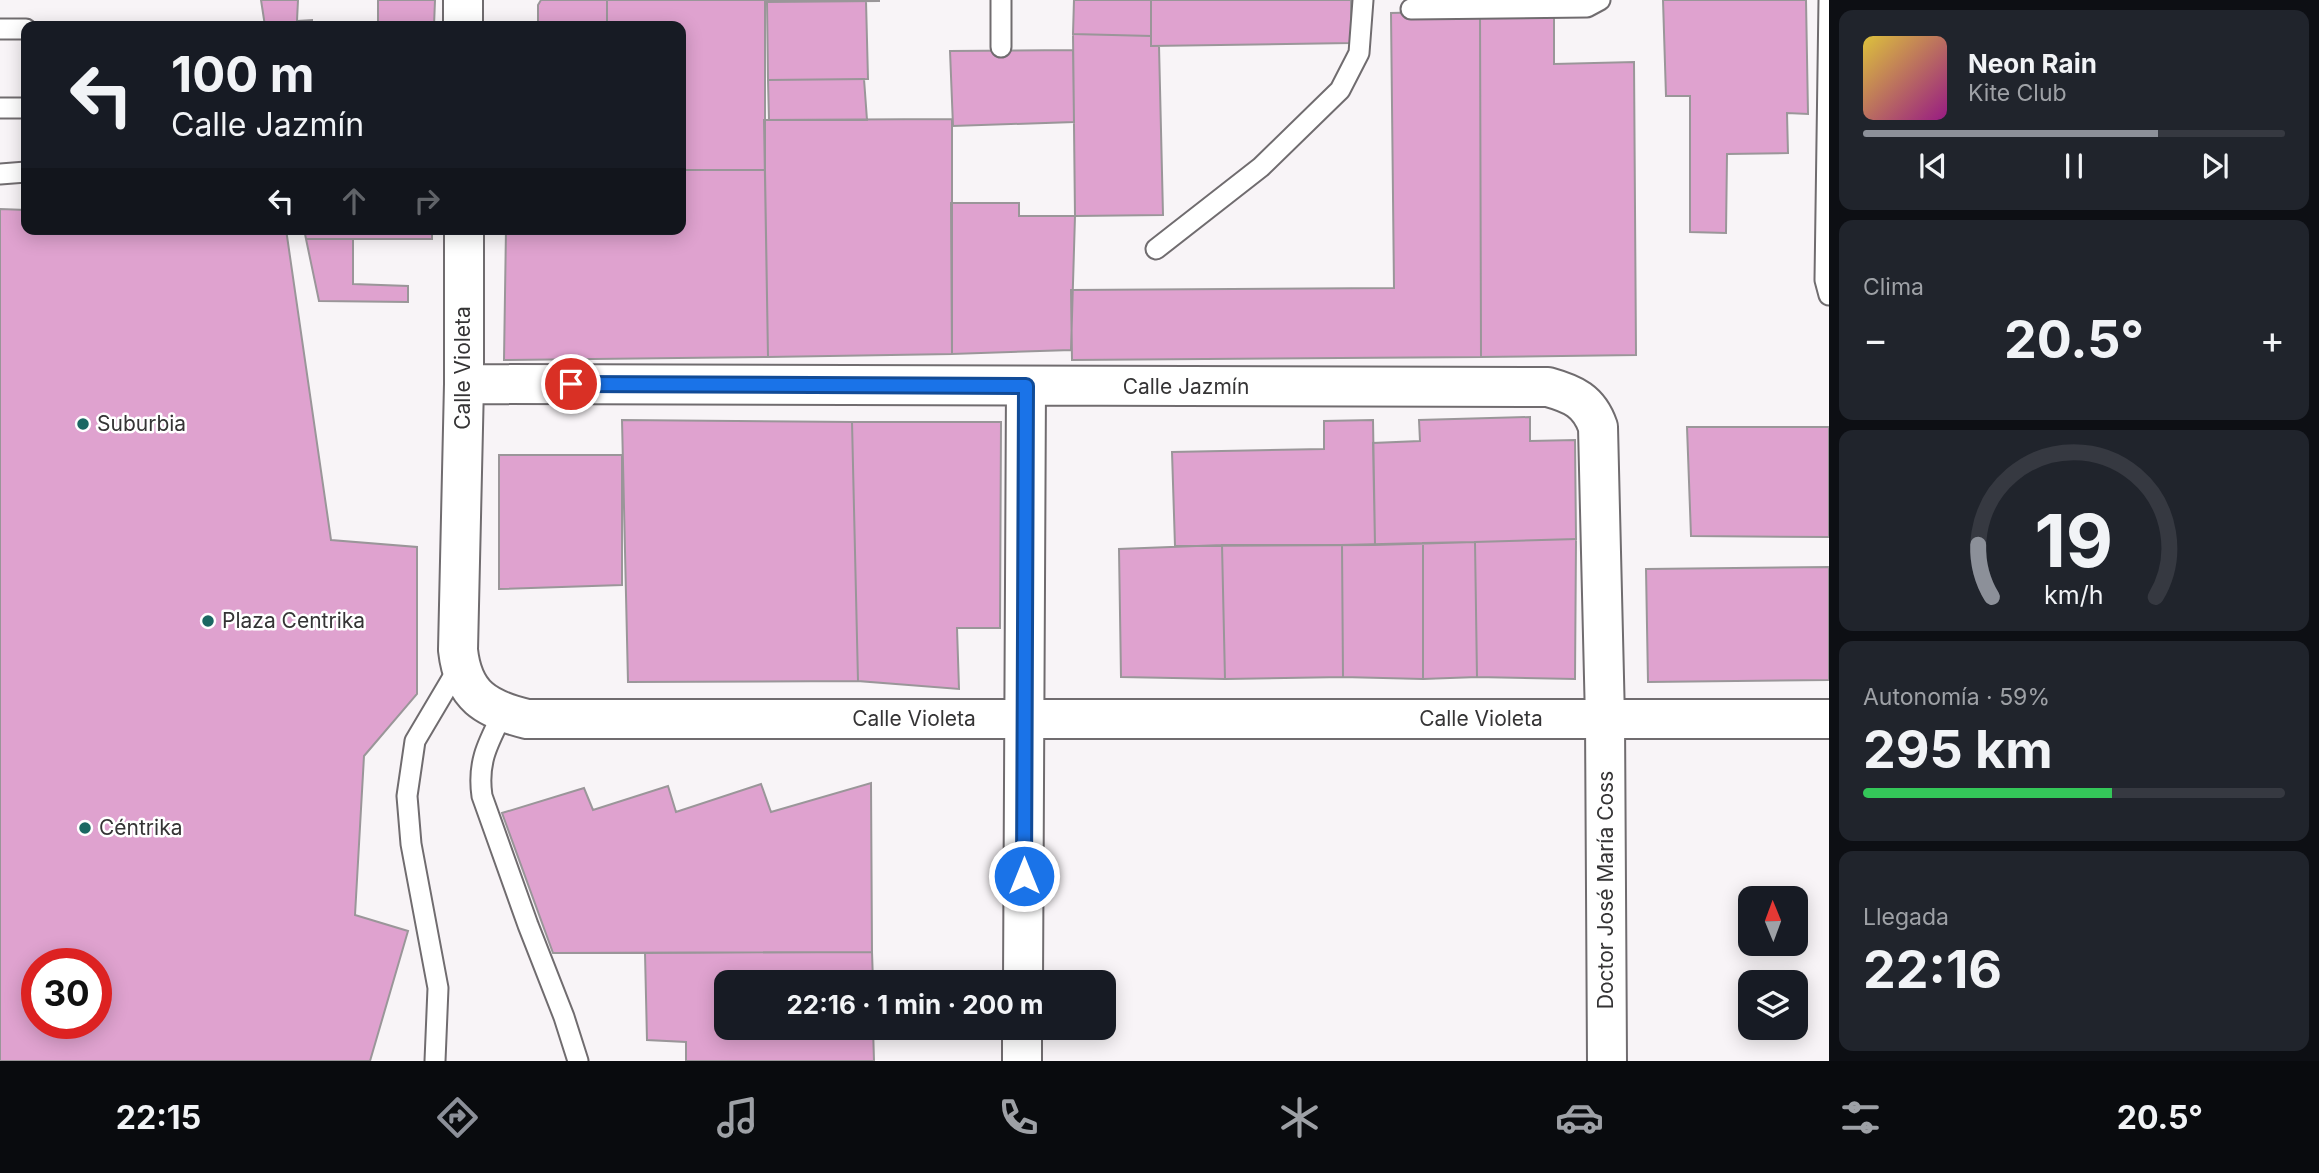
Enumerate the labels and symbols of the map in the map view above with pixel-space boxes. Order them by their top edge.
street label: Calle Violeta [450,306,475,430]
pin [541,354,601,414]
street label: Calle Jazmín [1123,374,1249,399]
place label: Suburbia [97,411,186,436]
marker: Suburbia [75,416,91,432]
place label: Plaza Centrika [222,608,365,633]
marker: Plaza Centrika [200,613,216,629]
street label: Calle Violeta [852,706,976,731]
street label: Calle Violeta [1419,706,1543,731]
street label: Doctor José María Coss [1593,771,1618,1009]
place label: Céntrika [99,815,183,840]
marker: Céntrika [77,820,93,836]
position arrow [987,839,1061,913]
north arrow [1738,886,1808,956]
speed limit sign: 30 [21,948,112,1039]

